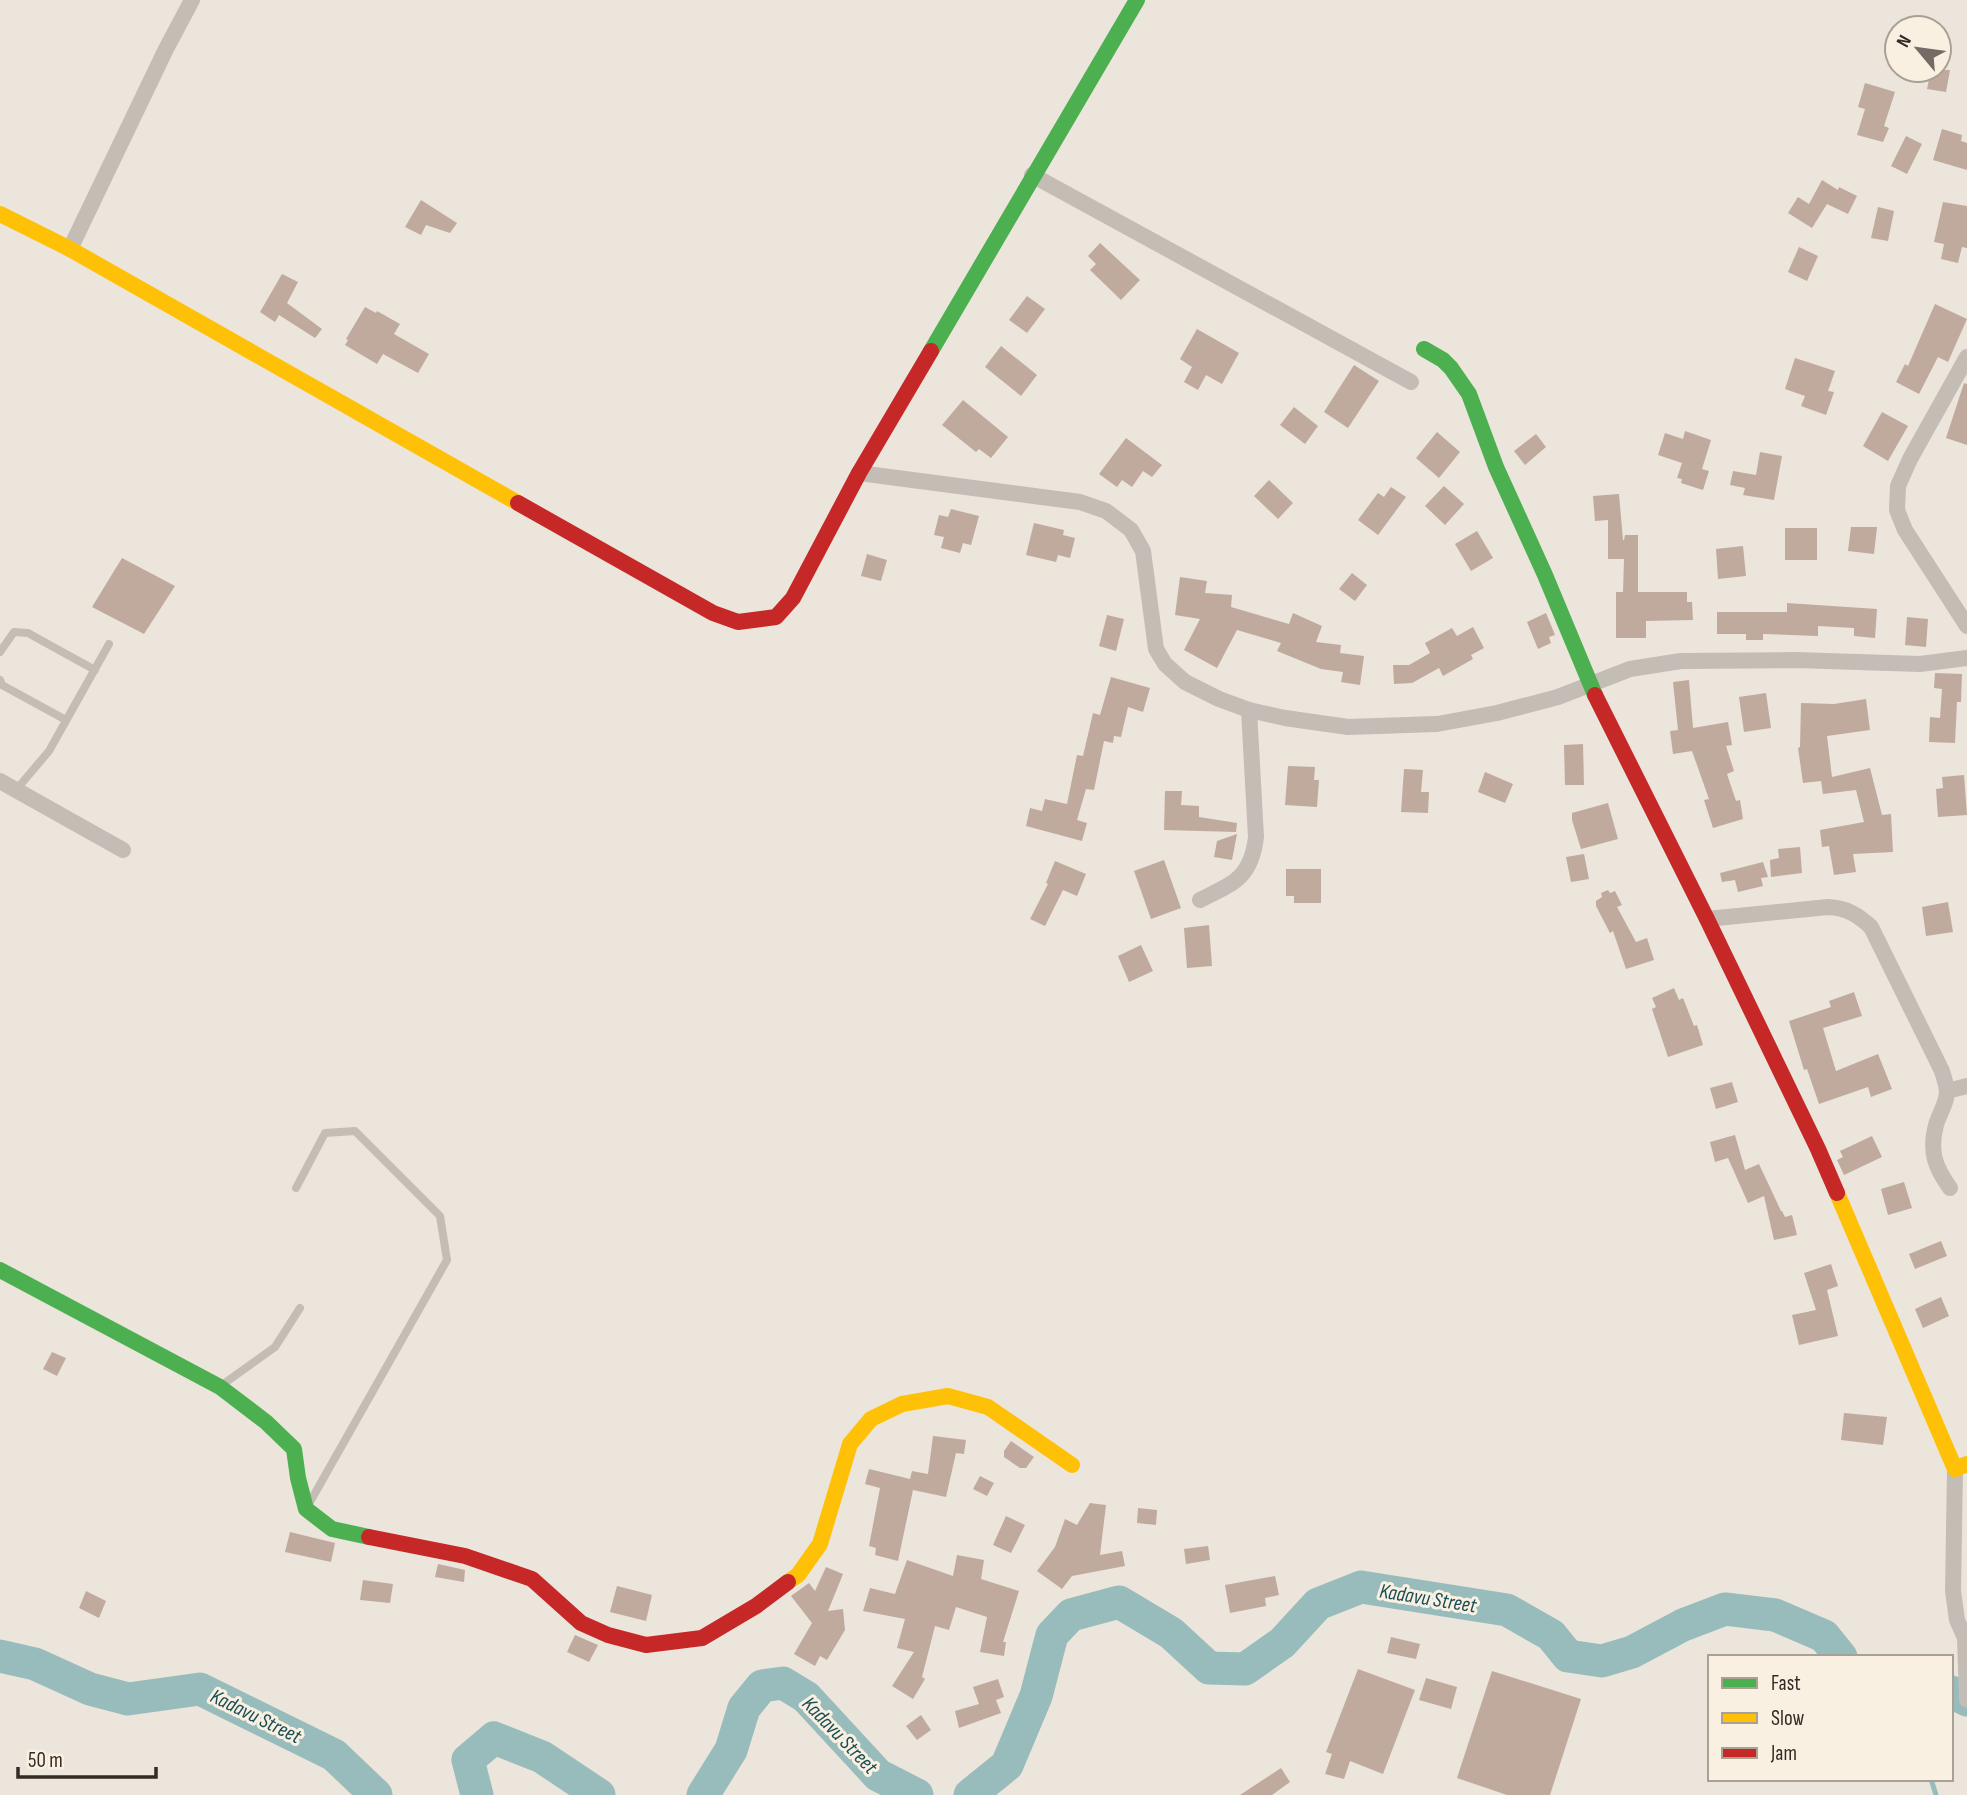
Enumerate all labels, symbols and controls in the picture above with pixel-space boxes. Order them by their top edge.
north arrow [1883,14,1953,84]
text: N [1892,31,1917,52]
water label: Kadavu Street [1378,1579,1479,1619]
legend [1708,1655,1953,1781]
text: Fast [1771,1671,1801,1696]
water label: Kadavu Street [206,1684,306,1749]
water label: Kadavu Street [797,1692,883,1780]
text: Slow [1771,1706,1805,1731]
scale bar [18,1736,156,1780]
text: Jam [1770,1741,1797,1766]
text: 50 m [28,1748,63,1773]

